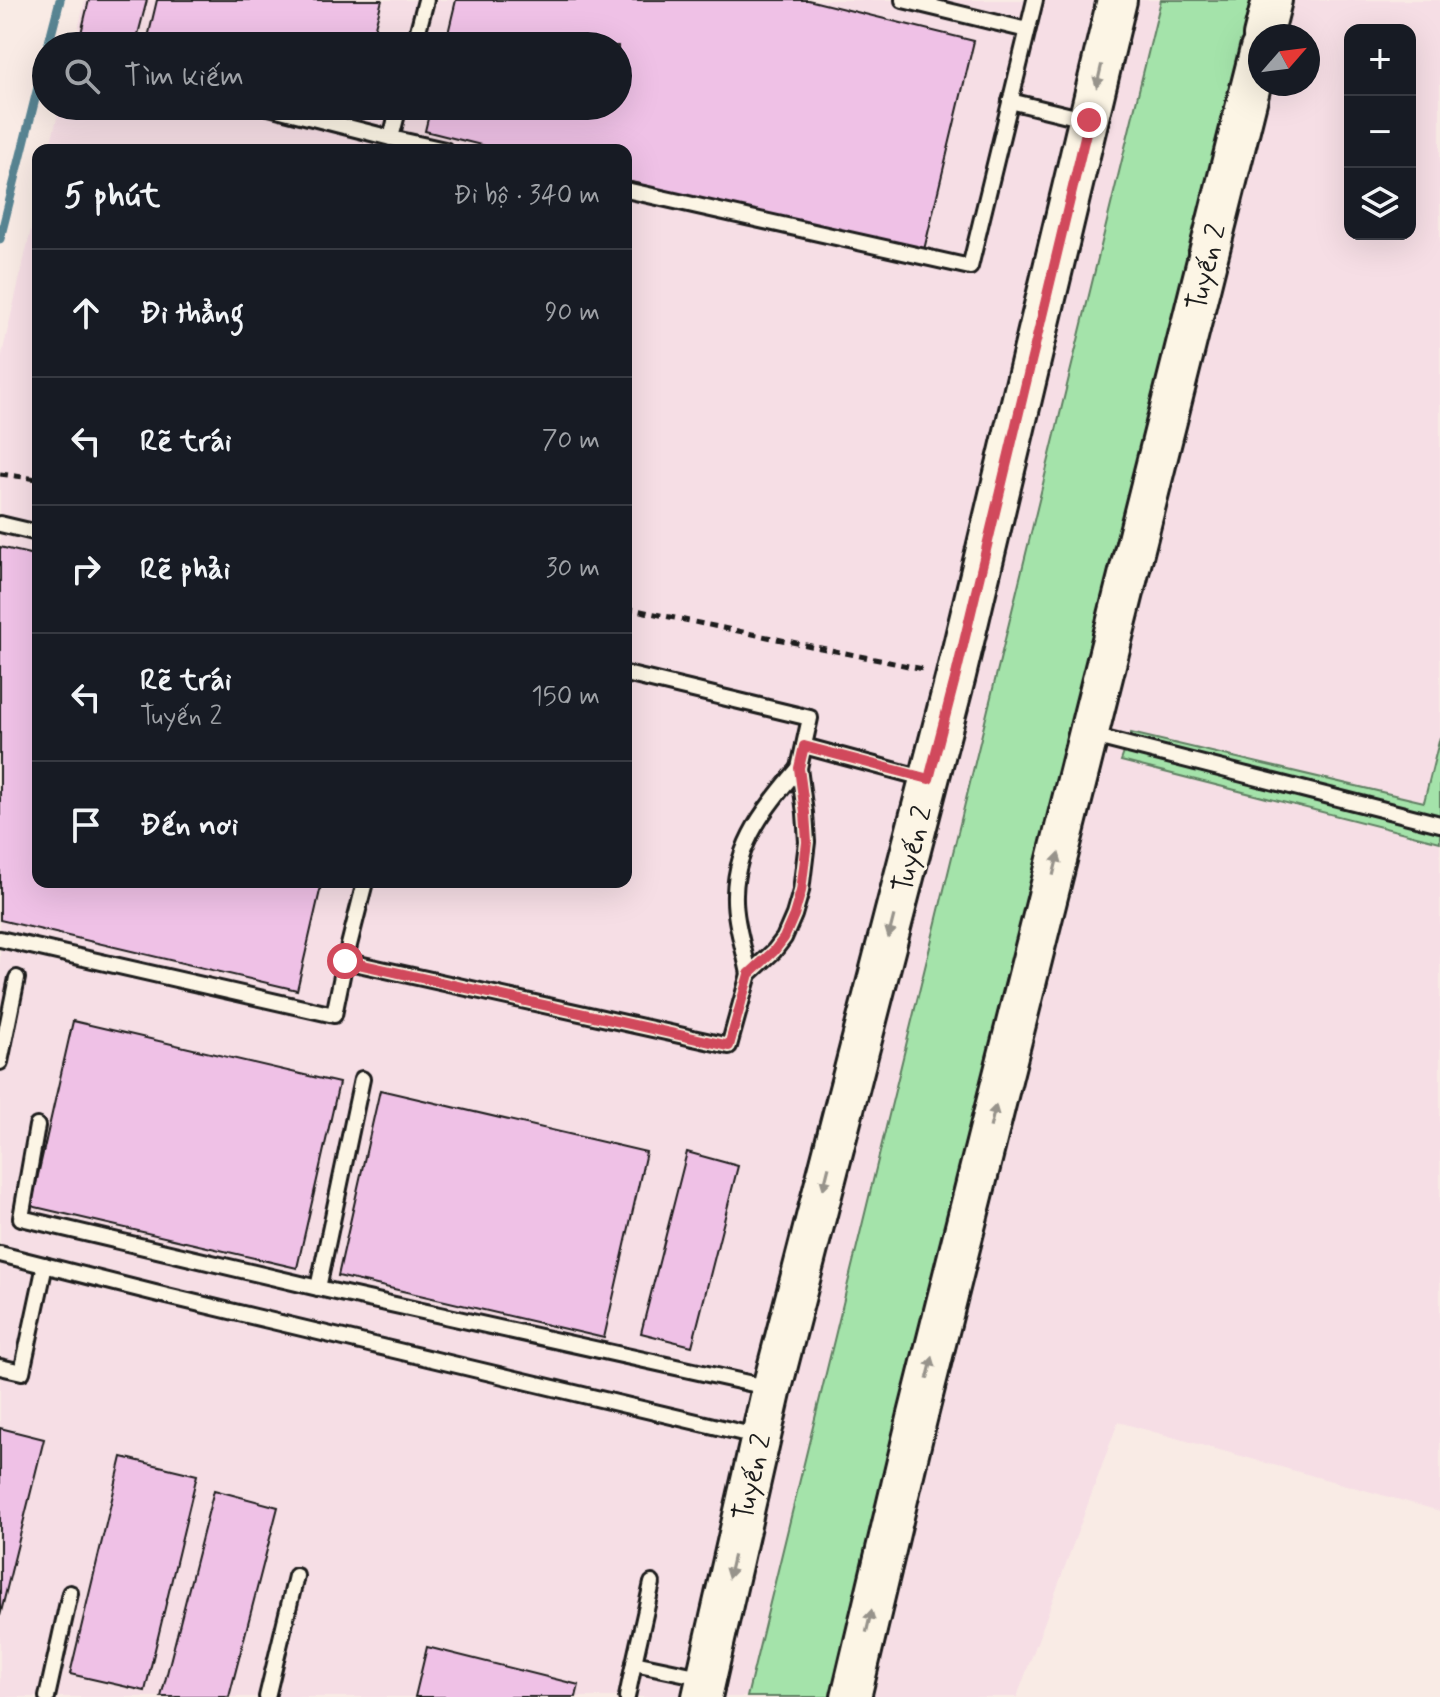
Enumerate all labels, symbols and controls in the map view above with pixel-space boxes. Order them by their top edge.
north arrow [1248,24,1320,96]
map controls [1344,24,1416,240]
button: + [1344,24,1416,96]
search box [32,32,632,120]
icon: search [60,54,104,98]
text: Tìm kiếm [124,57,244,96]
one-way arrow [1093,63,1105,88]
button: − [1344,96,1416,168]
route end [1071,102,1107,138]
button: layers [1344,168,1416,240]
text: 5 phút [64,174,160,219]
text: Đi bộ · 340 m [454,179,600,213]
street label: Tuyến 2 [1179,220,1236,315]
icon: ahead [64,291,108,335]
text: Đi thẳng [140,294,244,333]
text: 90 m [545,296,600,330]
icon: left [64,419,108,463]
text: Rẽ trái [140,422,231,461]
text: 70 m [542,424,600,458]
icon: right [64,547,108,591]
text: Rẽ phải [140,550,230,589]
text: 30 m [546,552,600,586]
text: Rẽ trái [140,661,231,700]
icon: left [64,675,108,719]
text: 150 m [531,680,600,714]
text: Tuyến 2 [140,700,222,734]
street label: Tuyến 2 [885,802,942,897]
icon: arrive [64,803,108,847]
text: Đến nơi [140,806,238,845]
one-way arrow [1050,851,1063,876]
one-way arrow [884,914,896,939]
route start [327,943,363,979]
one-way arrow [987,1104,999,1129]
one-way arrow [819,1166,831,1191]
one-way arrow [924,1356,936,1381]
street label: Tuyến 2 [725,1430,781,1525]
one-way arrow [724,1555,737,1580]
one-way arrow [863,1608,876,1633]

